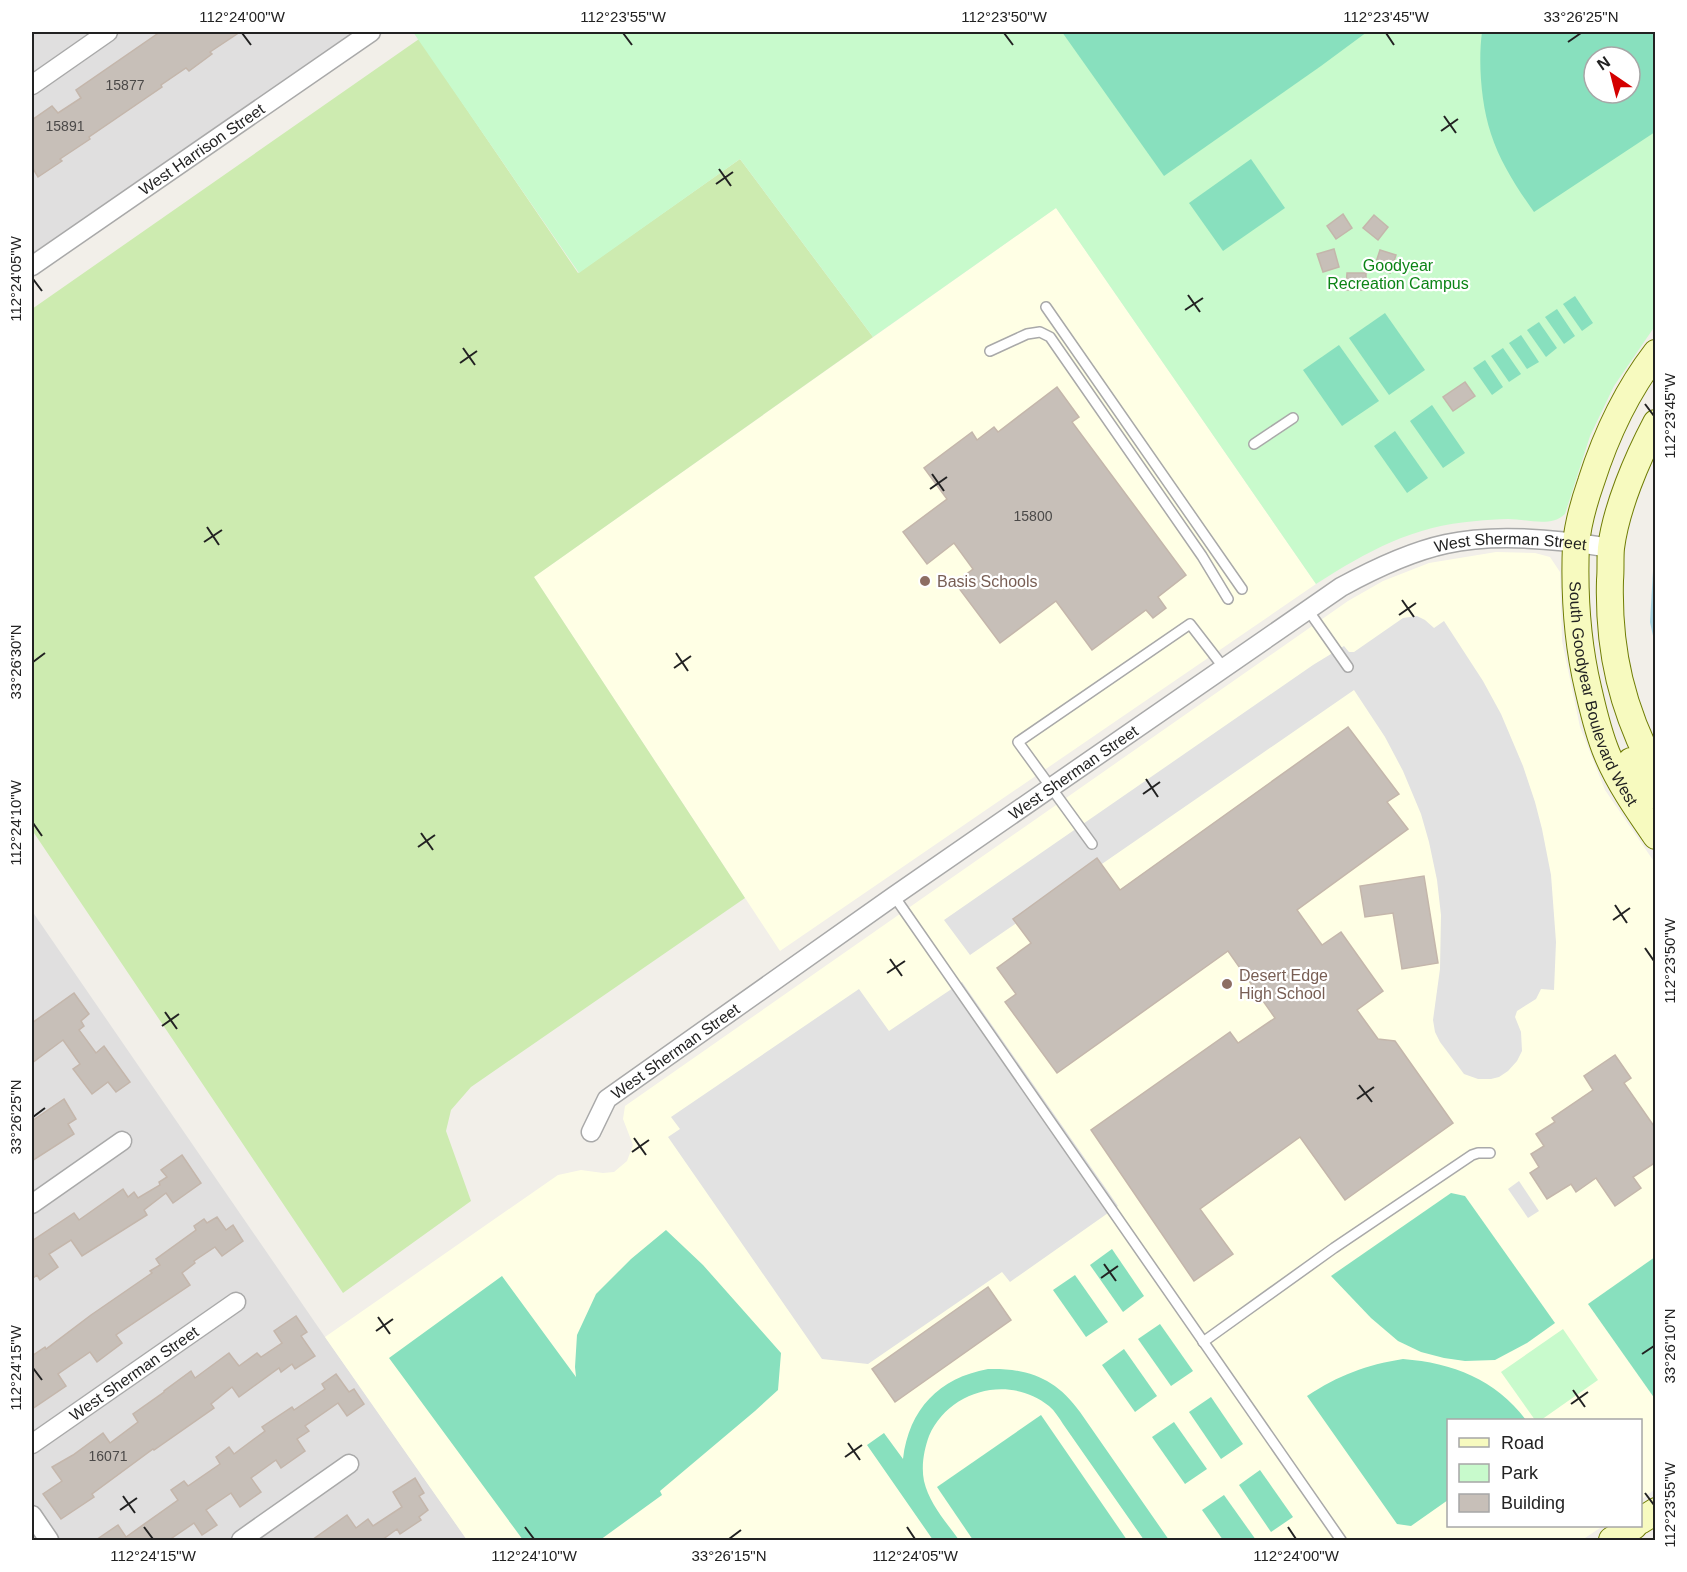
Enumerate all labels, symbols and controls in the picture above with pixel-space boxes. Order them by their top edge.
text: 112°24'00"W [199,8,286,25]
text: 112°23'55"W [580,8,667,25]
text: 112°23'50"W [961,8,1048,25]
text: 112°23'45"W [1343,8,1430,25]
text: 33°26'25"N [1543,8,1619,25]
north arrow [1582,45,1642,105]
text: N [1594,53,1613,73]
house number: 15877 [106,77,145,93]
street label: West Harrison Street [136,100,268,198]
house number: 15891 [46,118,85,134]
text: 112°24'05"W [7,235,24,322]
park label: Goodyear Recreation Campus [1327,257,1469,292]
text: 112°23'45"W [1661,372,1678,459]
house number: 15800 [1014,508,1053,524]
street label: West Sherman Street [1433,530,1588,555]
place label: Basis Schools [937,573,1038,590]
marker: Basis Schools [918,574,932,588]
street label: South Goodyear Boulevard West [1567,581,1642,809]
text: 33°26'30"N [7,624,24,700]
street label: West Sherman Street [1005,721,1141,823]
text: 112°24'10"W [7,779,24,866]
text: 112°23'50"W [1661,917,1678,1004]
place label: Desert Edge High School [1239,967,1328,1002]
marker: Desert Edge High School [1220,977,1234,991]
street label: West Sherman Street [608,1000,743,1102]
text: 33°26'25"N [7,1079,24,1155]
text: 33°26'10"N [1661,1308,1678,1384]
street label: West Sherman Street [66,1322,202,1424]
text: 112°24'15"W [7,1324,24,1411]
legend [1447,1419,1642,1527]
text: Road [1501,1433,1544,1453]
house number: 16071 [89,1448,128,1464]
text: 112°23'55"W [1661,1461,1678,1548]
text: Park [1501,1463,1539,1483]
text: Building [1501,1493,1565,1513]
text: 112°24'15"W [110,1547,197,1564]
text: 112°24'10"W [491,1547,578,1564]
text: 33°26'15"N [691,1547,767,1564]
text: 112°24'05"W [872,1547,959,1564]
text: 112°24'00"W [1253,1547,1340,1564]

